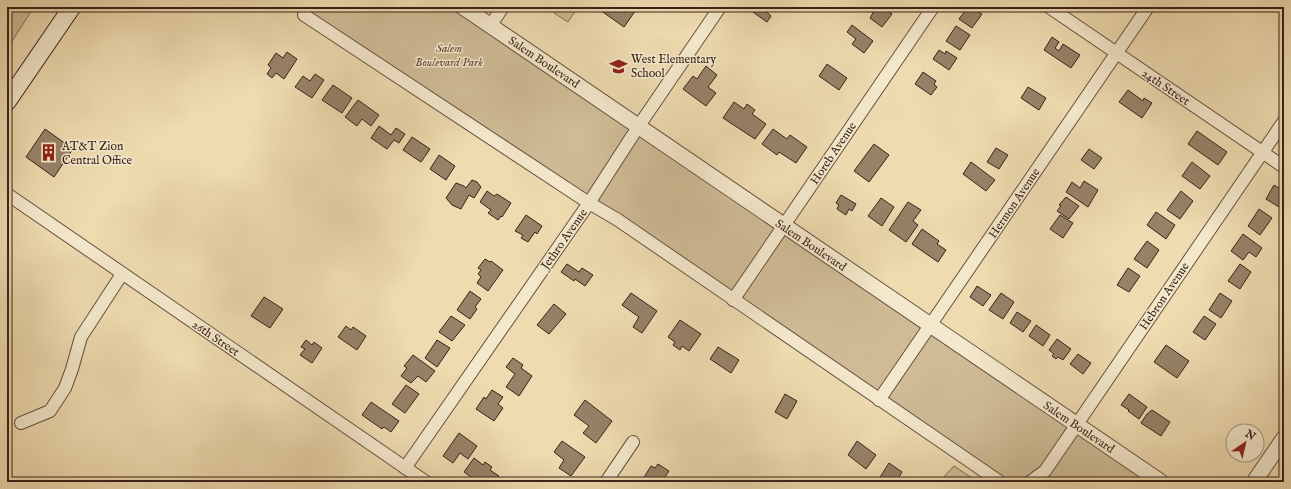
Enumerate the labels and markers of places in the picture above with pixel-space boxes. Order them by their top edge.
place label: West Elementary School [631,52,716,81]
school or university icon: West Elementary School [608,56,628,76]
place label: AT&T Zion Central Office [61,139,133,168]
building icon: AT&T Zion Central Office [39,143,59,163]

